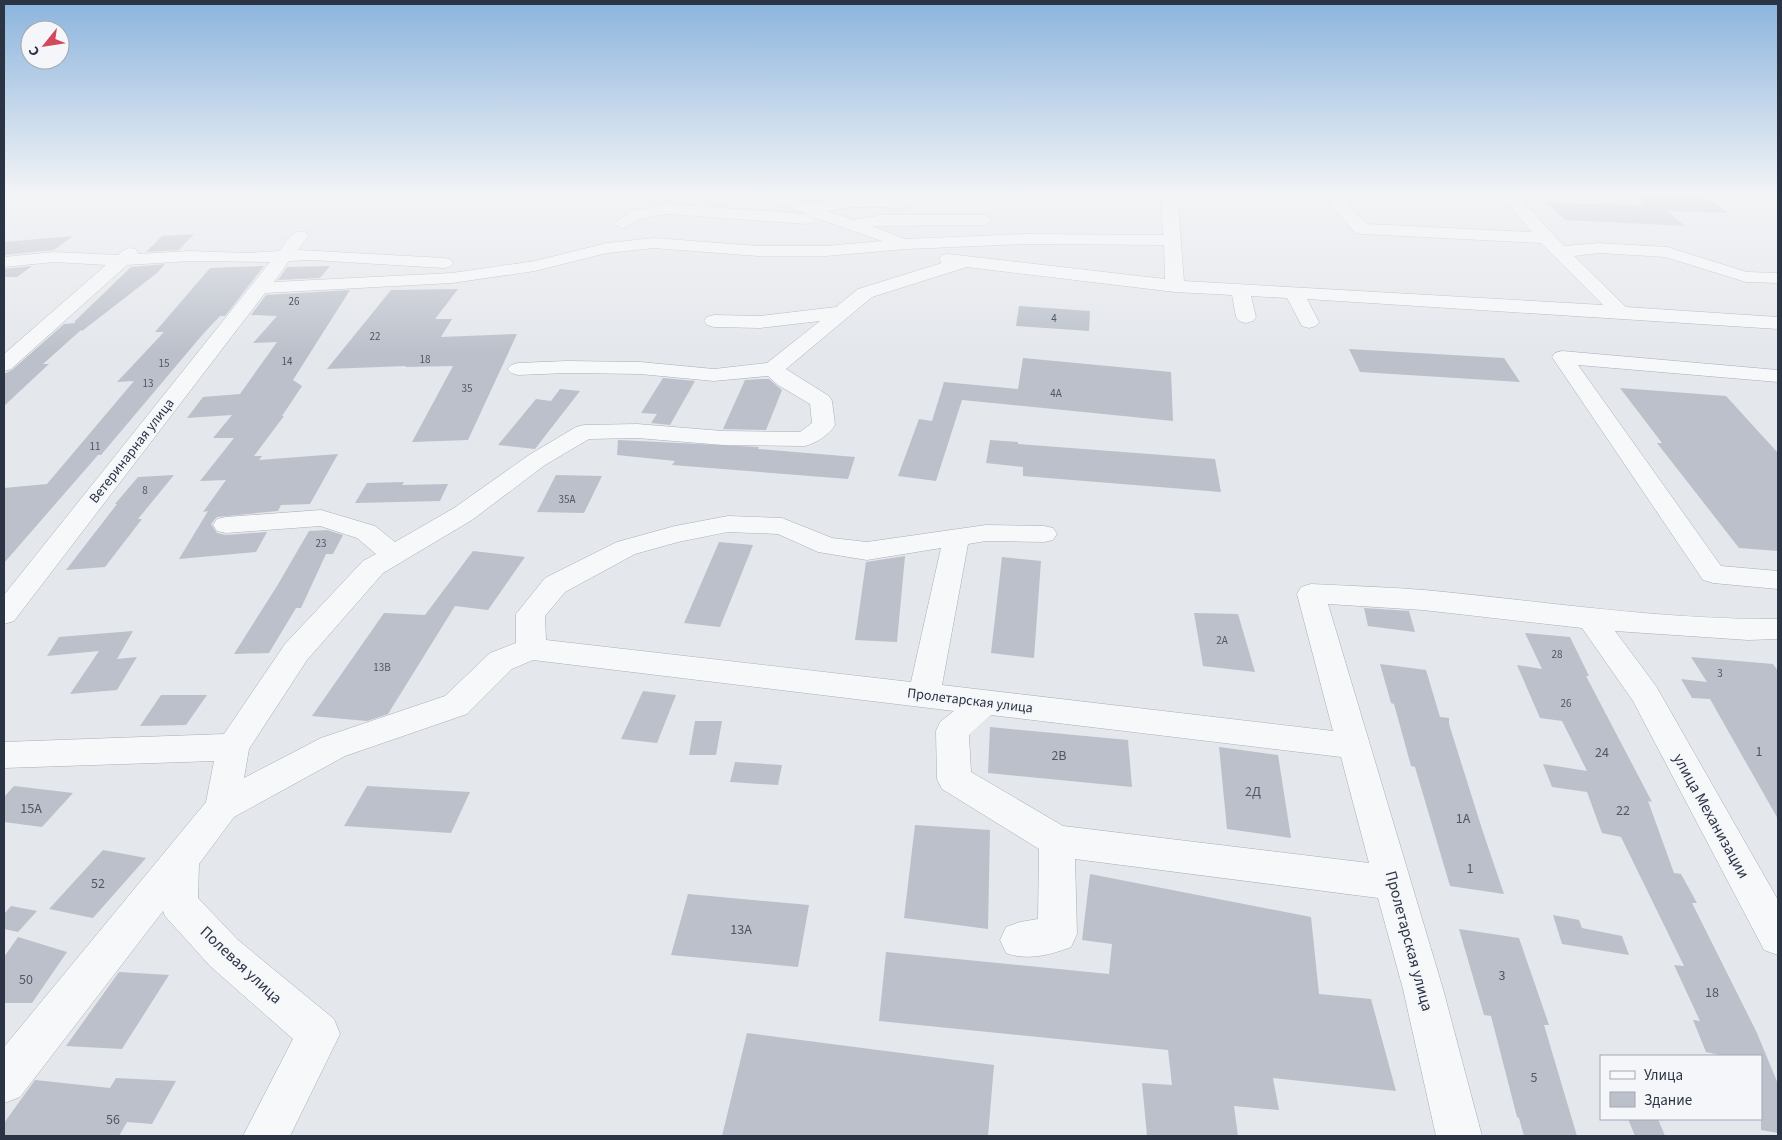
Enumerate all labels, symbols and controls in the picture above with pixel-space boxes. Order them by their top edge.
north arrow [20,20,70,70]
text: С [24,42,45,60]
house number: 26 [289,294,300,309]
house number: 4 [1051,311,1057,326]
house number: 22 [370,329,380,344]
house number: 18 [420,352,431,367]
house number: 14 [282,354,293,369]
house number: 15 [159,356,169,371]
house number: 13 [143,376,153,391]
house number: 35 [462,381,472,396]
house number: 4А [1050,386,1062,401]
street label: Ветеринарная улица [85,394,179,508]
house number: 11 [90,439,100,454]
house number: 8 [142,483,148,498]
house number: 35А [559,492,575,507]
house number: 23 [316,536,326,551]
house number: 2А [1216,633,1228,648]
house number: 28 [1552,647,1563,662]
house number: 13В [373,660,391,675]
house number: 3 [1717,666,1723,681]
street label: Пролетарская улица [906,683,1034,719]
house number: 26 [1561,696,1572,711]
house number: 1 [1756,742,1763,762]
house number: 24 [1595,743,1609,763]
house number: 2В [1051,746,1067,766]
street label: улица Механизации [1667,749,1755,883]
house number: 2Д [1245,782,1261,802]
house number: 15А [20,799,42,819]
house number: 22 [1616,801,1630,821]
house number: 1А [1456,809,1471,829]
house number: 1 [1467,859,1474,879]
street label: Пролетарская улица [1380,868,1438,1014]
house number: 52 [91,874,105,894]
house number: 13А [730,920,752,940]
street label: Полевая улица [195,921,287,1009]
house number: 3 [1499,966,1506,986]
house number: 50 [19,970,33,990]
house number: 18 [1705,983,1719,1003]
legend [1600,1055,1762,1120]
text: Улица [1644,1065,1683,1086]
house number: 5 [1531,1068,1538,1088]
text: Здание [1644,1090,1692,1111]
house number: 56 [106,1110,120,1130]

